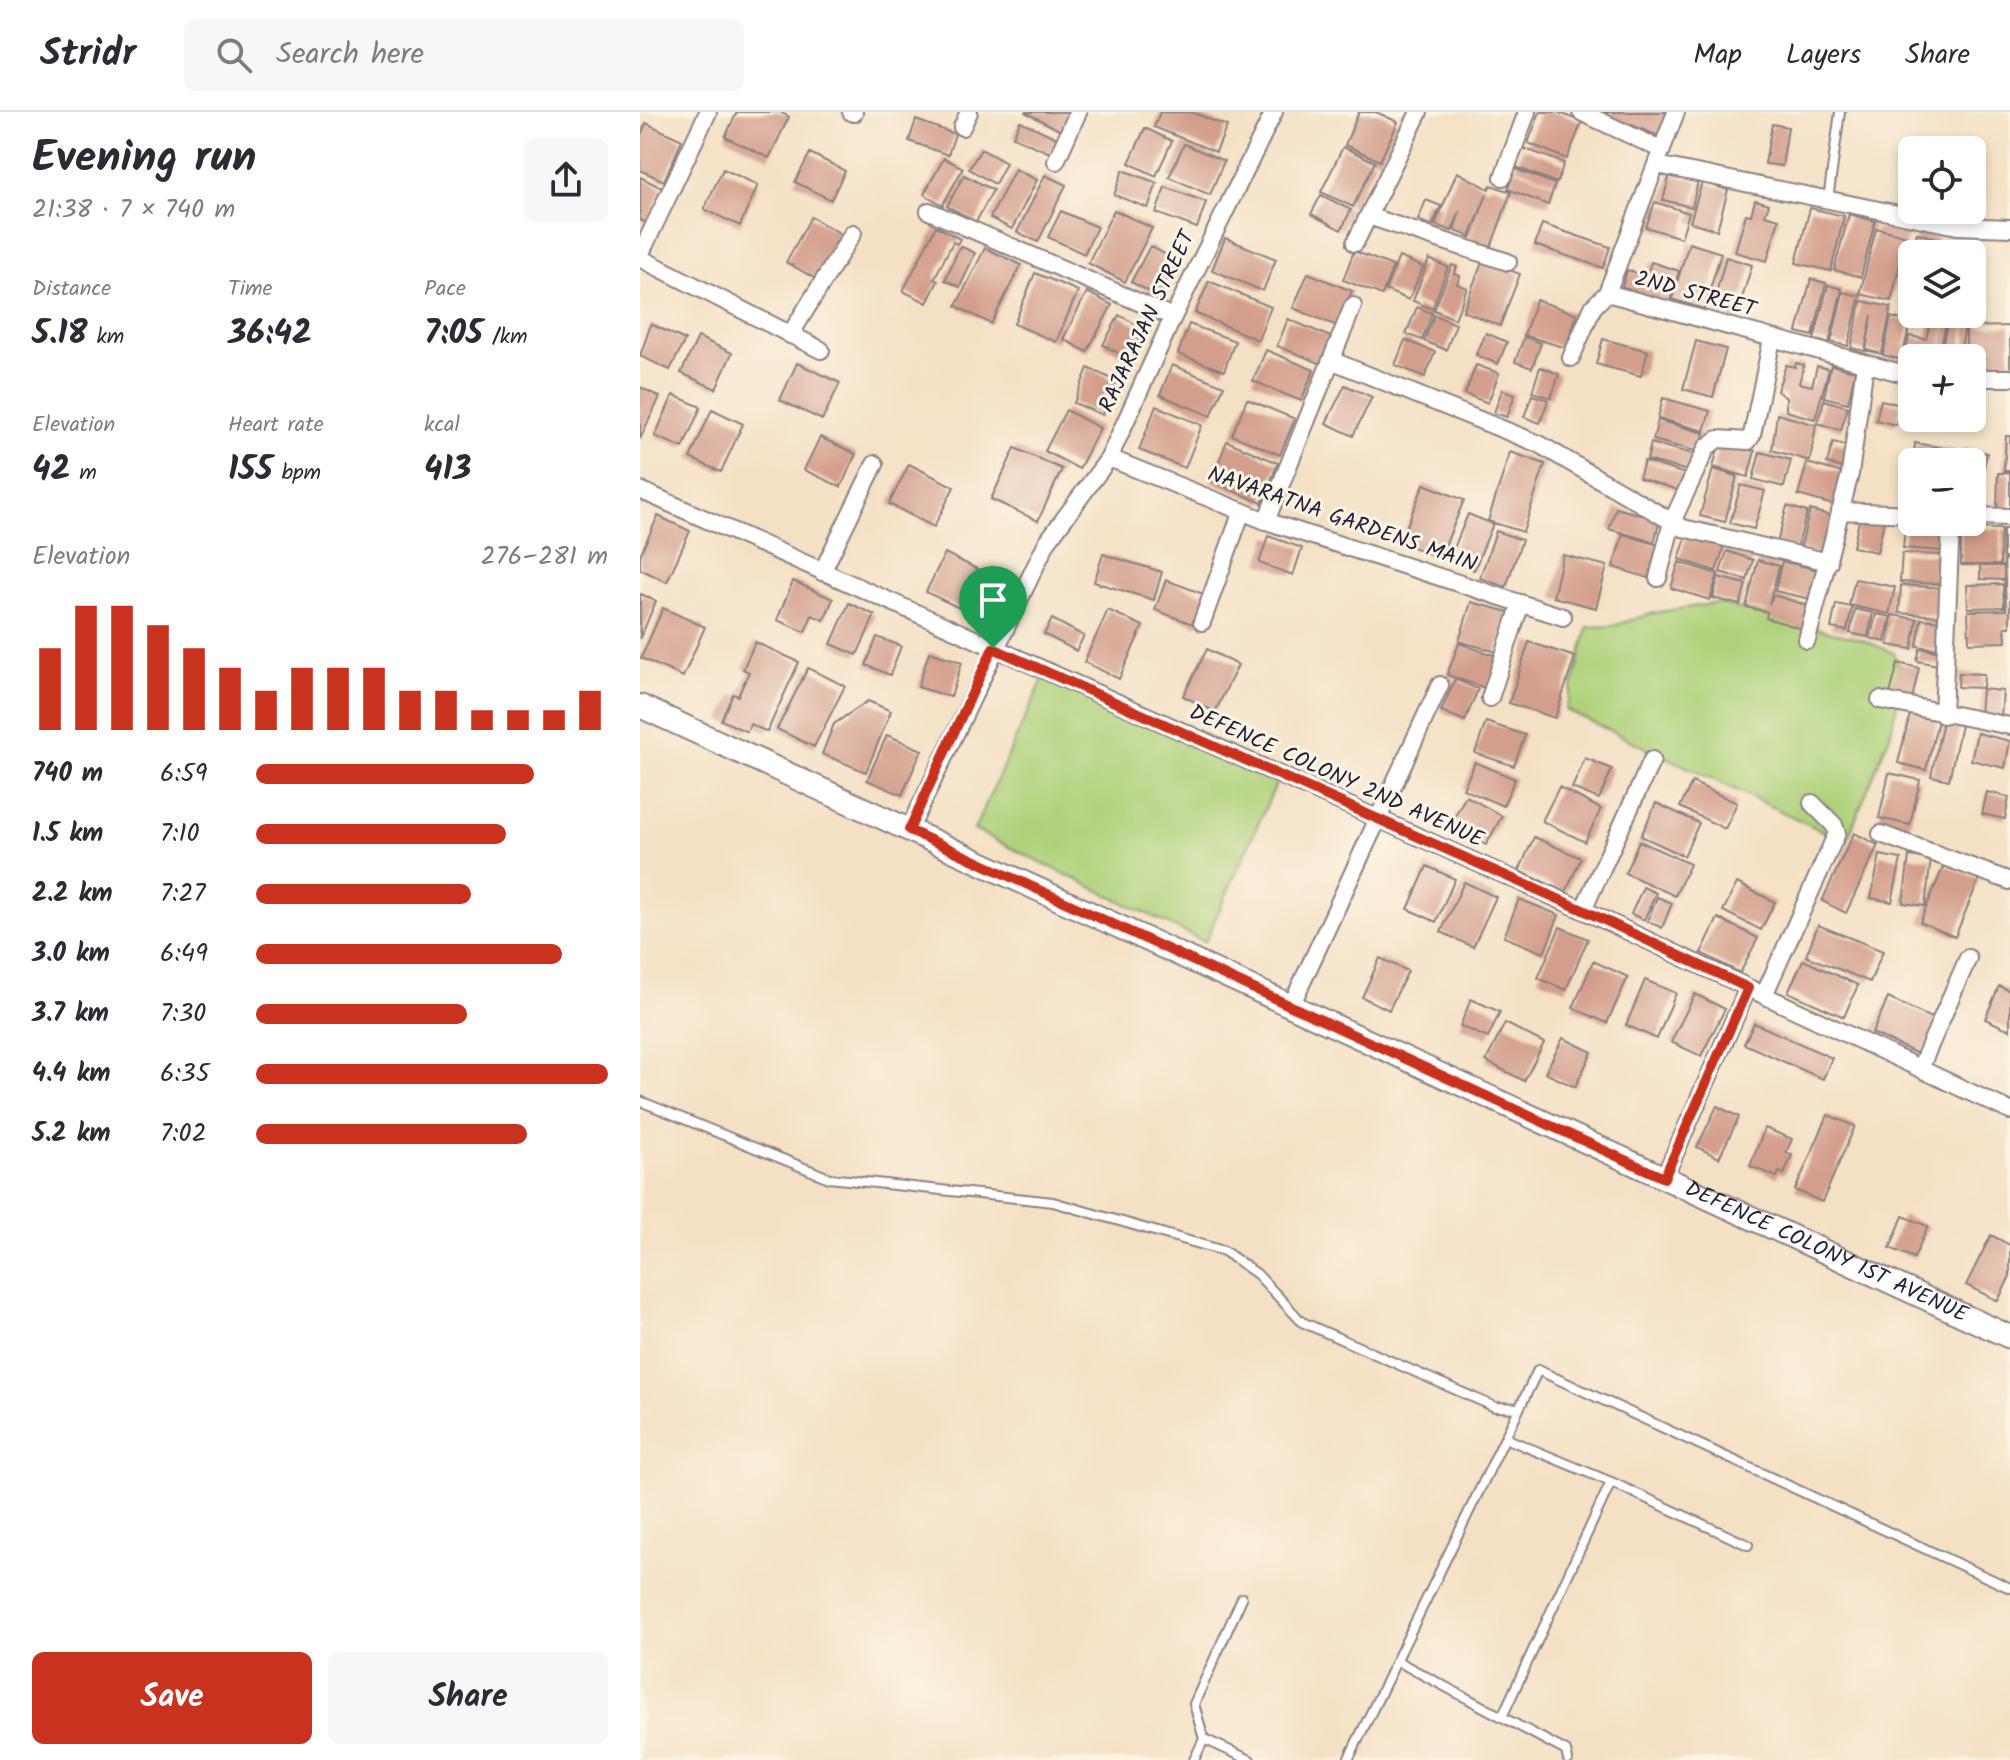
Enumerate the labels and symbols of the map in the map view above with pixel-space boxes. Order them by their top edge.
street label: RAJARAJAN STREET [1090,223,1206,419]
street label: 2ND STREET [1630,262,1762,329]
street label: NAVARATNA GARDENS MAIN [1203,457,1482,583]
pin [959,566,1027,648]
street label: DEFENCE COLONY 2ND AVENUE [1183,696,1490,858]
street label: DEFENCE COLONY 1ST AVENUE [1679,1172,1974,1333]

